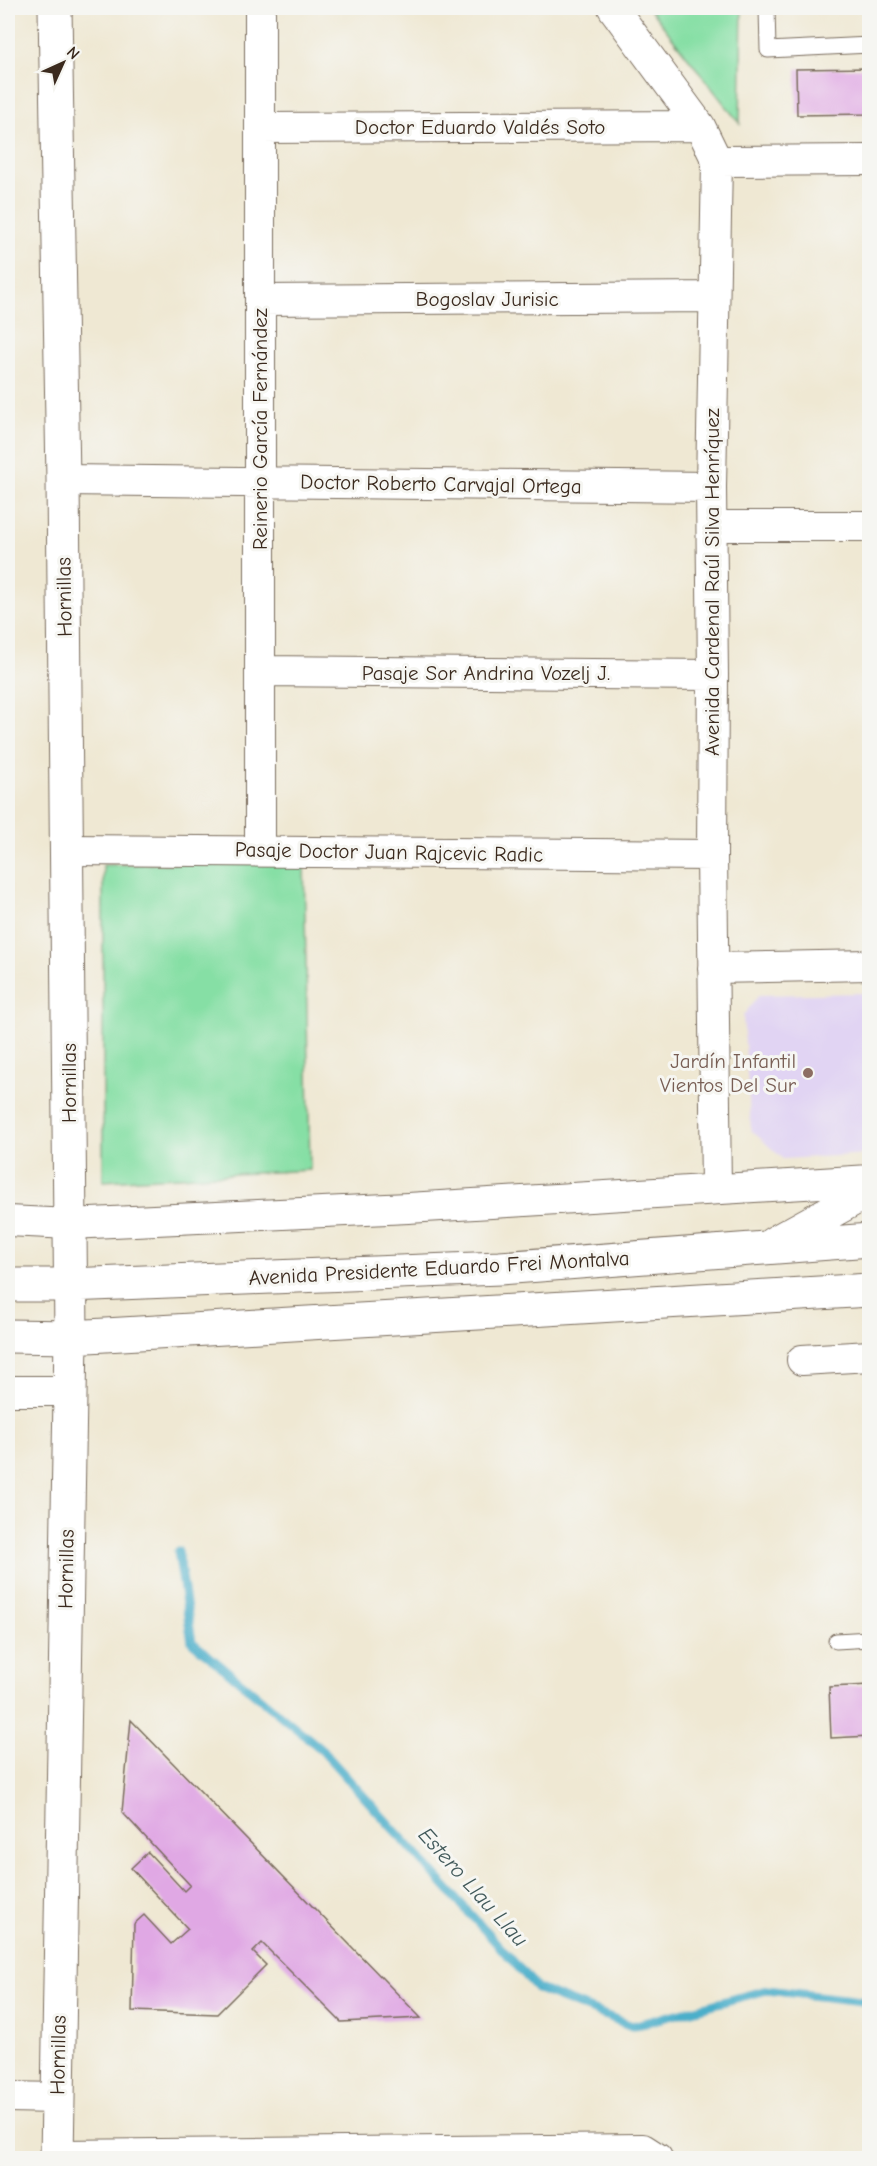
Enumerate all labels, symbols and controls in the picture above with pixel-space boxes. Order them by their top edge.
north arrow [33,33,93,93]
text: N [63,43,83,63]
street label: Doctor Eduardo Valdés Soto [355,115,605,139]
street label: Bogoslav Jurisic [415,287,559,311]
street label: Reinerio García Fernández [248,308,272,550]
street label: Avenida Cardenal Raúl Silva Henríquez [700,408,724,756]
street label: Doctor Roberto Carvajal Ortega [300,470,582,498]
street label: Hornillas [51,557,77,637]
street label: Pasaje Sor Andrina Vozelj J. [362,661,610,685]
street label: Pasaje Doctor Juan Rajcevic Radic [235,837,543,867]
street label: Hornillas [57,1043,81,1123]
place label: Jardín Infantil Vientos Del Sur [660,1049,797,1097]
marker: Jardín Infantil Vientos Del Sur [801,1066,815,1080]
street label: Avenida Presidente Eduardo Frei Montalva [248,1246,630,1290]
street label: Hornillas [53,1529,79,1609]
water label: Estero Llau Llau [413,1822,533,1952]
street label: Hornillas [45,2015,71,2095]

